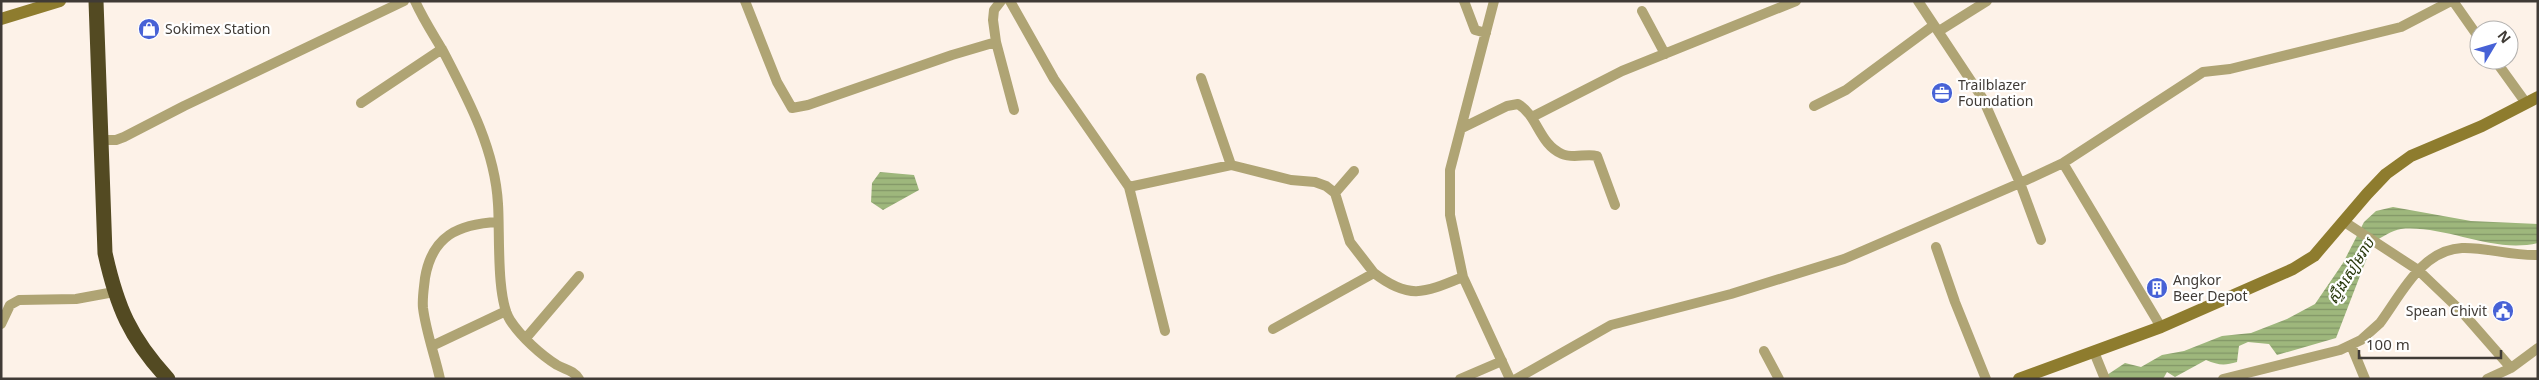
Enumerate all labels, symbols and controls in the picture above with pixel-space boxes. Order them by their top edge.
shop icon: Sokimex Station [137,17,161,41]
place label: Sokimex Station [165,19,270,38]
north arrow [2469,20,2519,70]
text: N [2494,26,2516,47]
place label: Trailblazer Foundation [1958,75,2033,110]
office icon: Trailblazer Foundation [1930,81,1954,105]
water label: ស្ទឹងសៀមរាប [2322,232,2379,307]
place label: Angkor Beer Depot [2173,270,2248,305]
building icon: Angkor Beer Depot [2145,276,2169,300]
public building icon: Spean Chivit [2491,299,2515,323]
place label: Spean Chivit [2406,301,2487,320]
scale bar [2359,328,2502,360]
text: 100 m [2366,334,2410,354]

